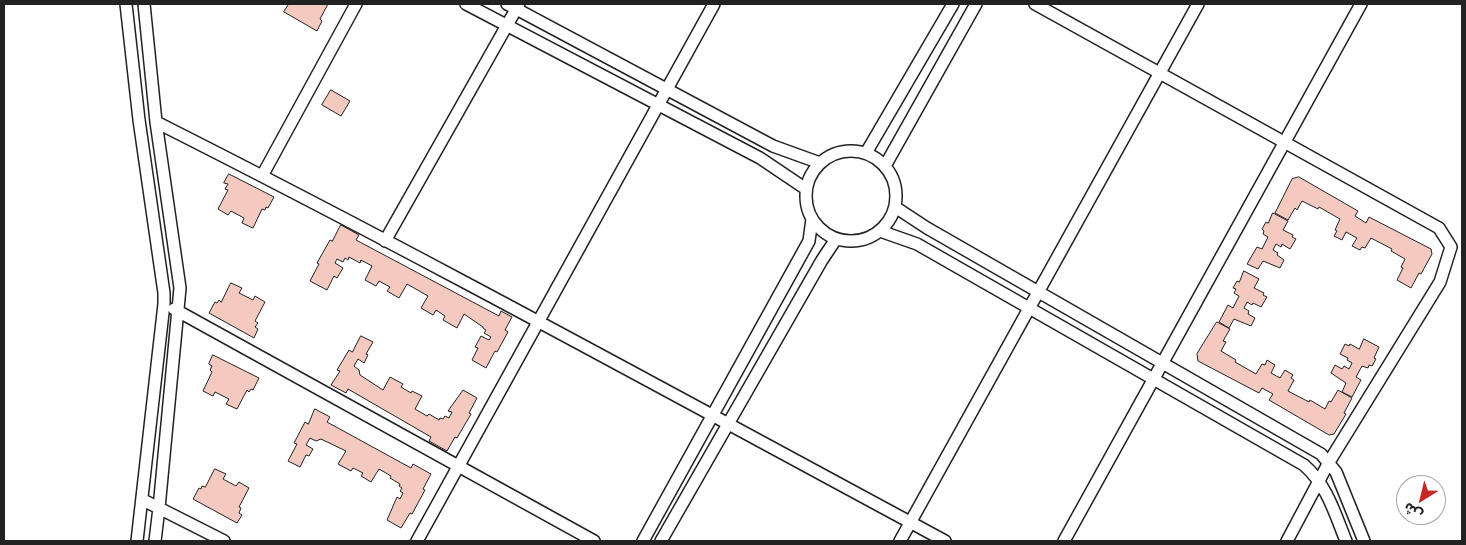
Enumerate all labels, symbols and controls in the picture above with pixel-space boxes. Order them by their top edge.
north arrow [1396,475,1446,525]
text: ش [1400,498,1426,524]

